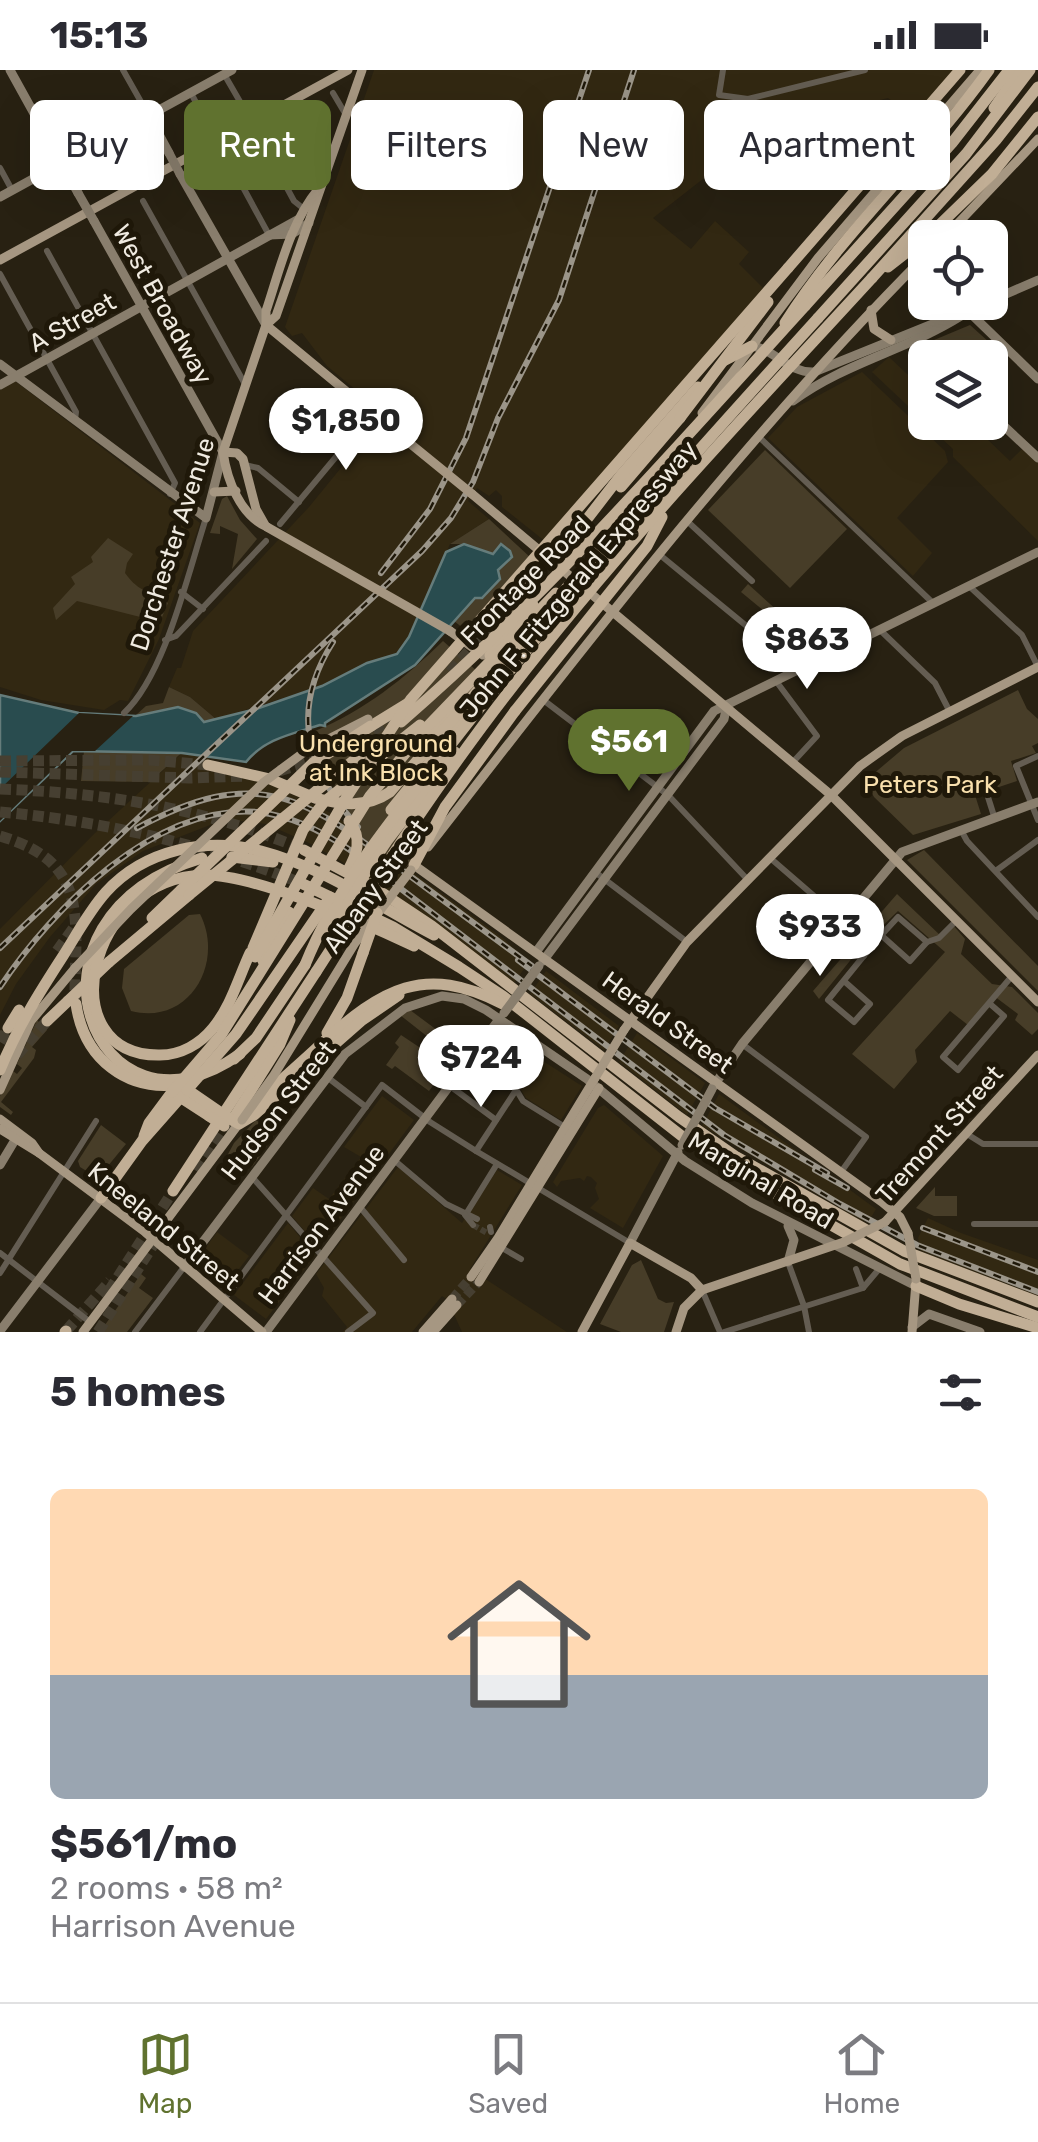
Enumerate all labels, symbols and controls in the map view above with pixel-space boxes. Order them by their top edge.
text: 15:13 [50,12,148,58]
chip: Buy [30,100,164,190]
chip: Rent [184,100,331,190]
chip: Filters [351,100,523,190]
chip: New [543,100,684,190]
chip: Apartment [704,100,950,190]
street label: West Broadway [107,219,219,389]
map controls [908,220,1008,440]
button: locate [908,220,1008,320]
street label: A Street [24,287,121,358]
button: layers [908,340,1008,440]
pin: $1,850 [265,388,427,473]
text: $1,850 [291,401,401,439]
street label: Dorchester Avenue [124,434,221,654]
street label: John F. Fitzgerald Expressway [454,435,703,724]
street label: Frontage Road [455,510,596,651]
pin: $863 [748,607,866,692]
text: $863 [765,620,849,658]
pin: $561 [570,709,688,794]
text: $561 [590,722,668,760]
park label: Underground at Ink Block [299,729,453,787]
park label: Peters Park [863,770,997,799]
street label: Albany Street [317,814,434,959]
pin: $933 [761,894,879,979]
text: $933 [778,907,862,945]
street label: Herald Street [597,965,739,1080]
pin: $724 [422,1025,540,1110]
street label: Hudson Street [215,1035,342,1186]
text: $724 [440,1038,522,1076]
street label: Tremont Street [870,1059,1009,1209]
street label: Marginal Road [683,1126,839,1235]
street label: Harrison Avenue [252,1139,391,1310]
street label: Kneeland Street [82,1156,245,1296]
icon: filters [933,1365,988,1420]
text: 5 homes [50,1367,226,1417]
icon: home [429,1554,609,1734]
text: $561/mo [50,1819,237,1869]
text: 2 rooms · 58 m² [50,1869,283,1907]
text: Harrison Avenue [50,1907,296,1945]
tab: Map [138,2027,193,2120]
tab: Saved [468,2027,548,2120]
tab: Home [824,2027,900,2120]

